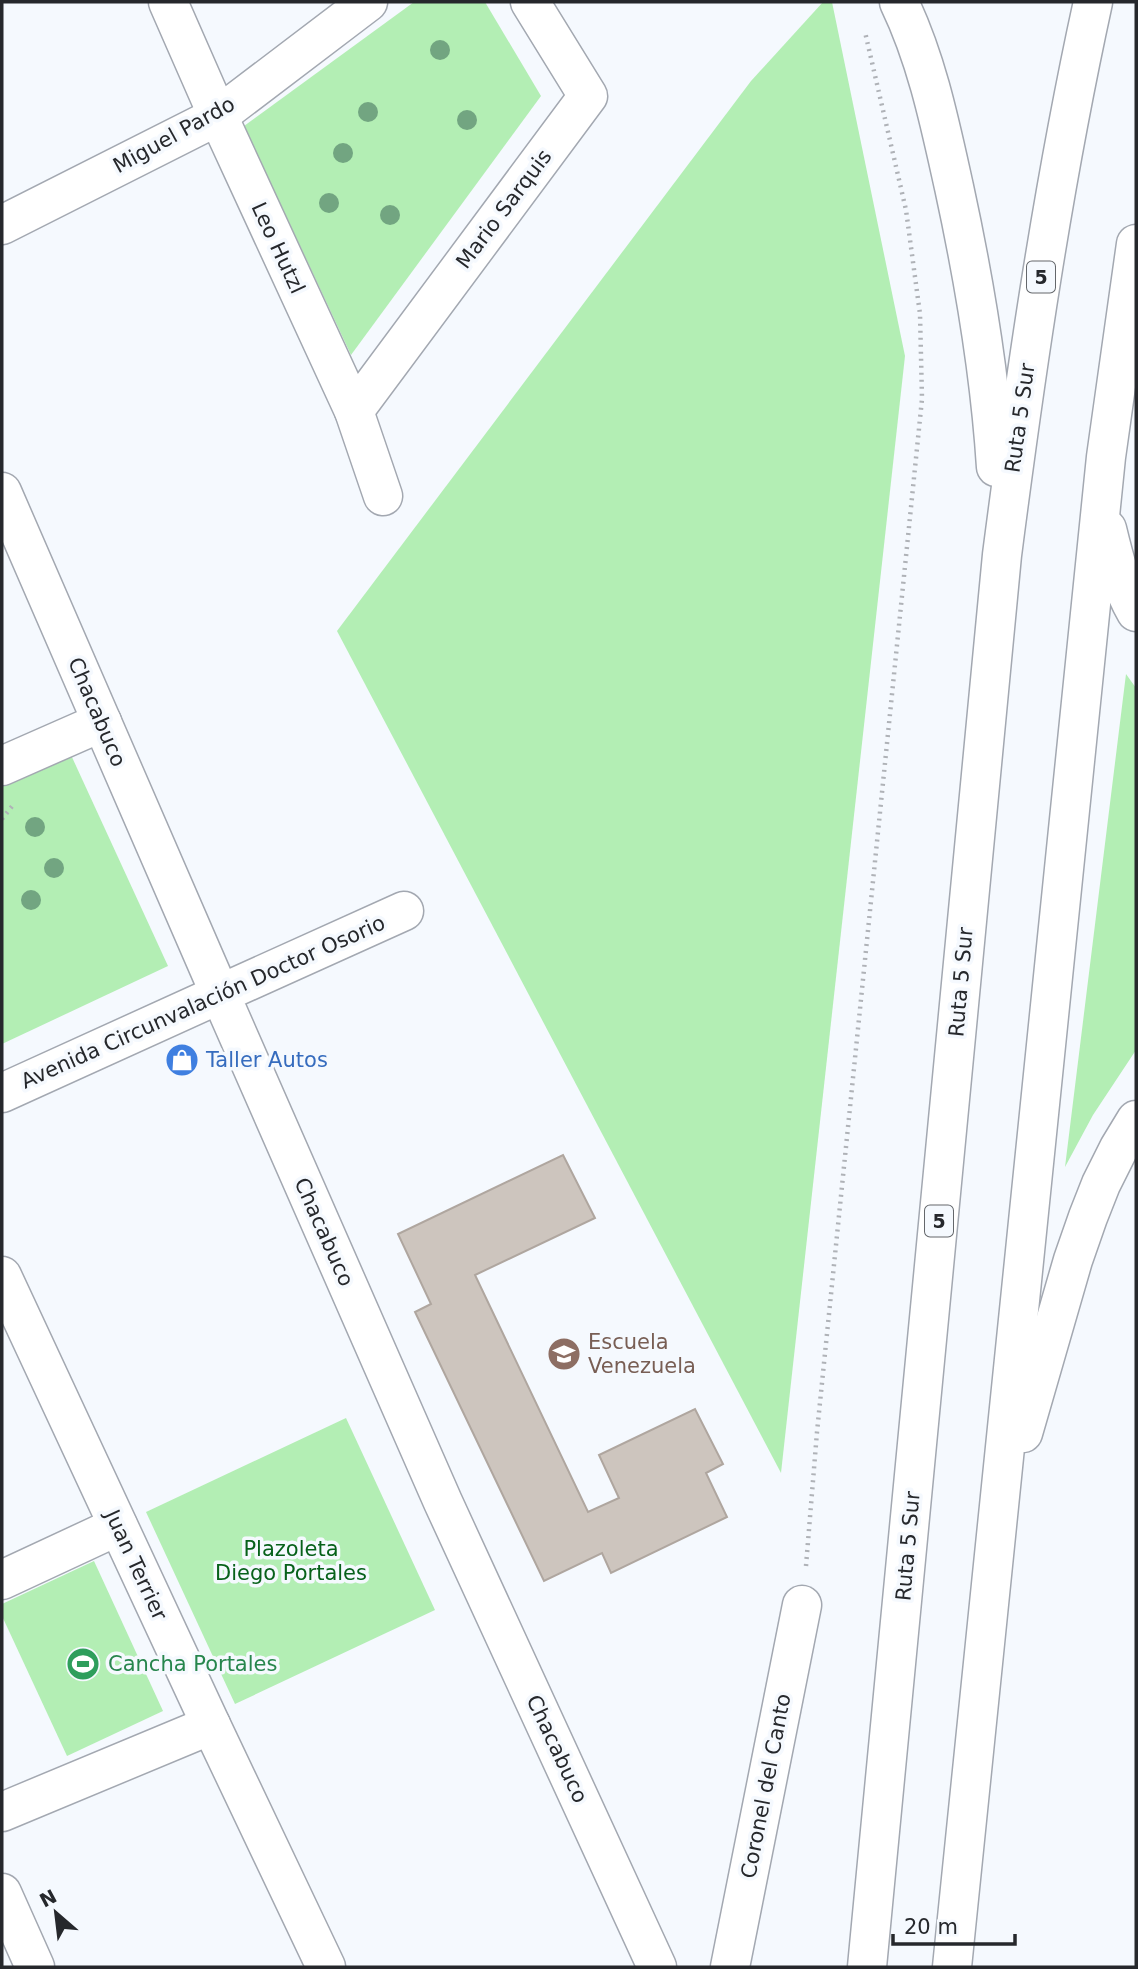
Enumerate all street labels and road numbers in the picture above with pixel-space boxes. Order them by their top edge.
street label: Miguel Pardo [109,92,239,178]
street label: Mario Sarquis [451,145,557,273]
street label: Leo Hutzl [246,199,310,297]
road number: 5 [1027,262,1055,292]
street label: Ruta 5 Sur [1000,361,1040,474]
street label: Chacabuco [63,654,131,770]
street label: Avenida Circunvalación Doctor Osorio [17,910,389,1094]
street label: Ruta 5 Sur [944,926,978,1038]
street label: Chacabuco [289,1174,359,1290]
road number: 5 [925,1205,953,1236]
street label: Ruta 5 Sur [891,1490,925,1602]
street label: Juan Terrier [99,1504,172,1624]
street label: Chacabuco [522,1691,592,1807]
street label: Coronel del Canto [736,1691,796,1881]

